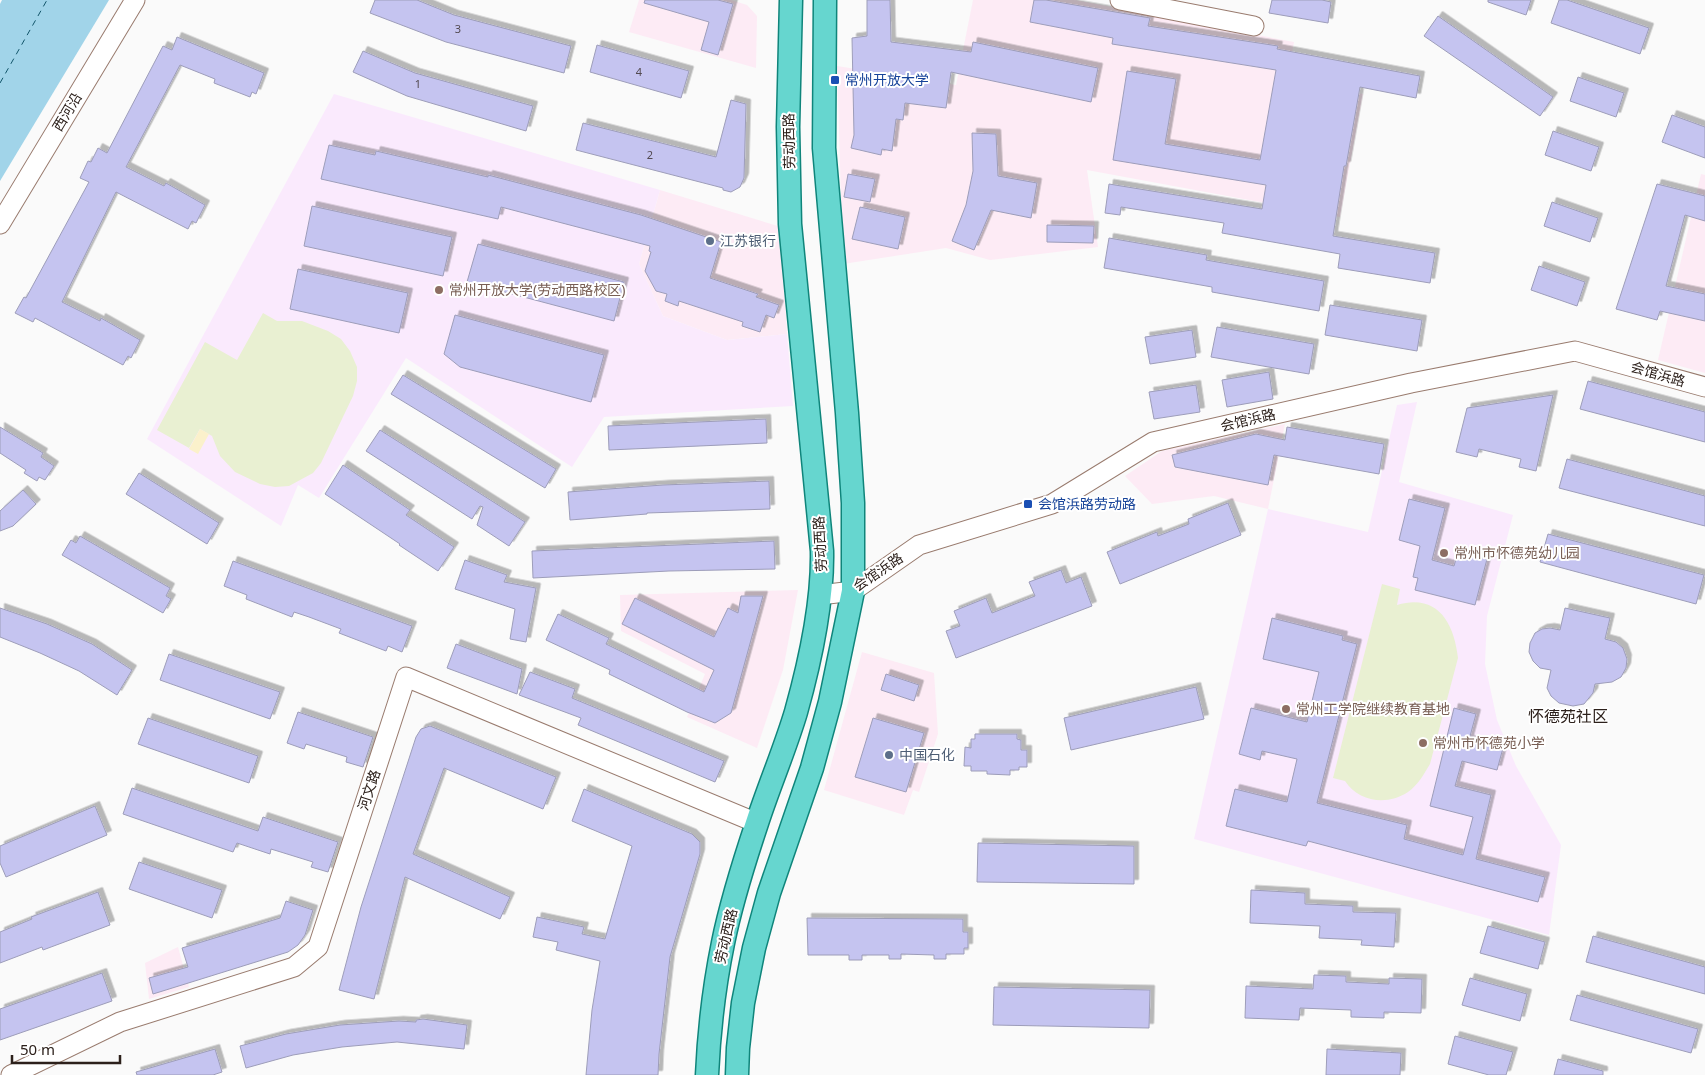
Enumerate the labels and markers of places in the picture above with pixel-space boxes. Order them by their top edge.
place label: 常州开放大学 [845,70,929,89]
marker: 常州开放大学 [829,74,841,86]
place label: 江苏银行 [720,231,776,250]
marker: 江苏银行 [704,235,716,247]
place label: 常州开放大学(劳动西路校区) [449,280,625,299]
marker: 常州开放大学(劳动西路校区) [433,284,445,296]
place label: 会馆浜路劳动路 [1038,494,1136,513]
marker: 会馆浜路劳动路 [1022,498,1034,510]
place label: 常州市怀德苑幼儿园 [1454,543,1580,562]
marker: 常州市怀德苑幼儿园 [1438,547,1450,559]
place label: 常州工学院继续教育基地 [1296,699,1450,718]
marker: 常州工学院继续教育基地 [1280,703,1292,715]
place label: 常州市怀德苑小学 [1433,733,1545,752]
marker: 常州市怀德苑小学 [1417,737,1429,749]
place label: 中国石化 [899,745,955,764]
marker: 中国石化 [883,749,895,761]

